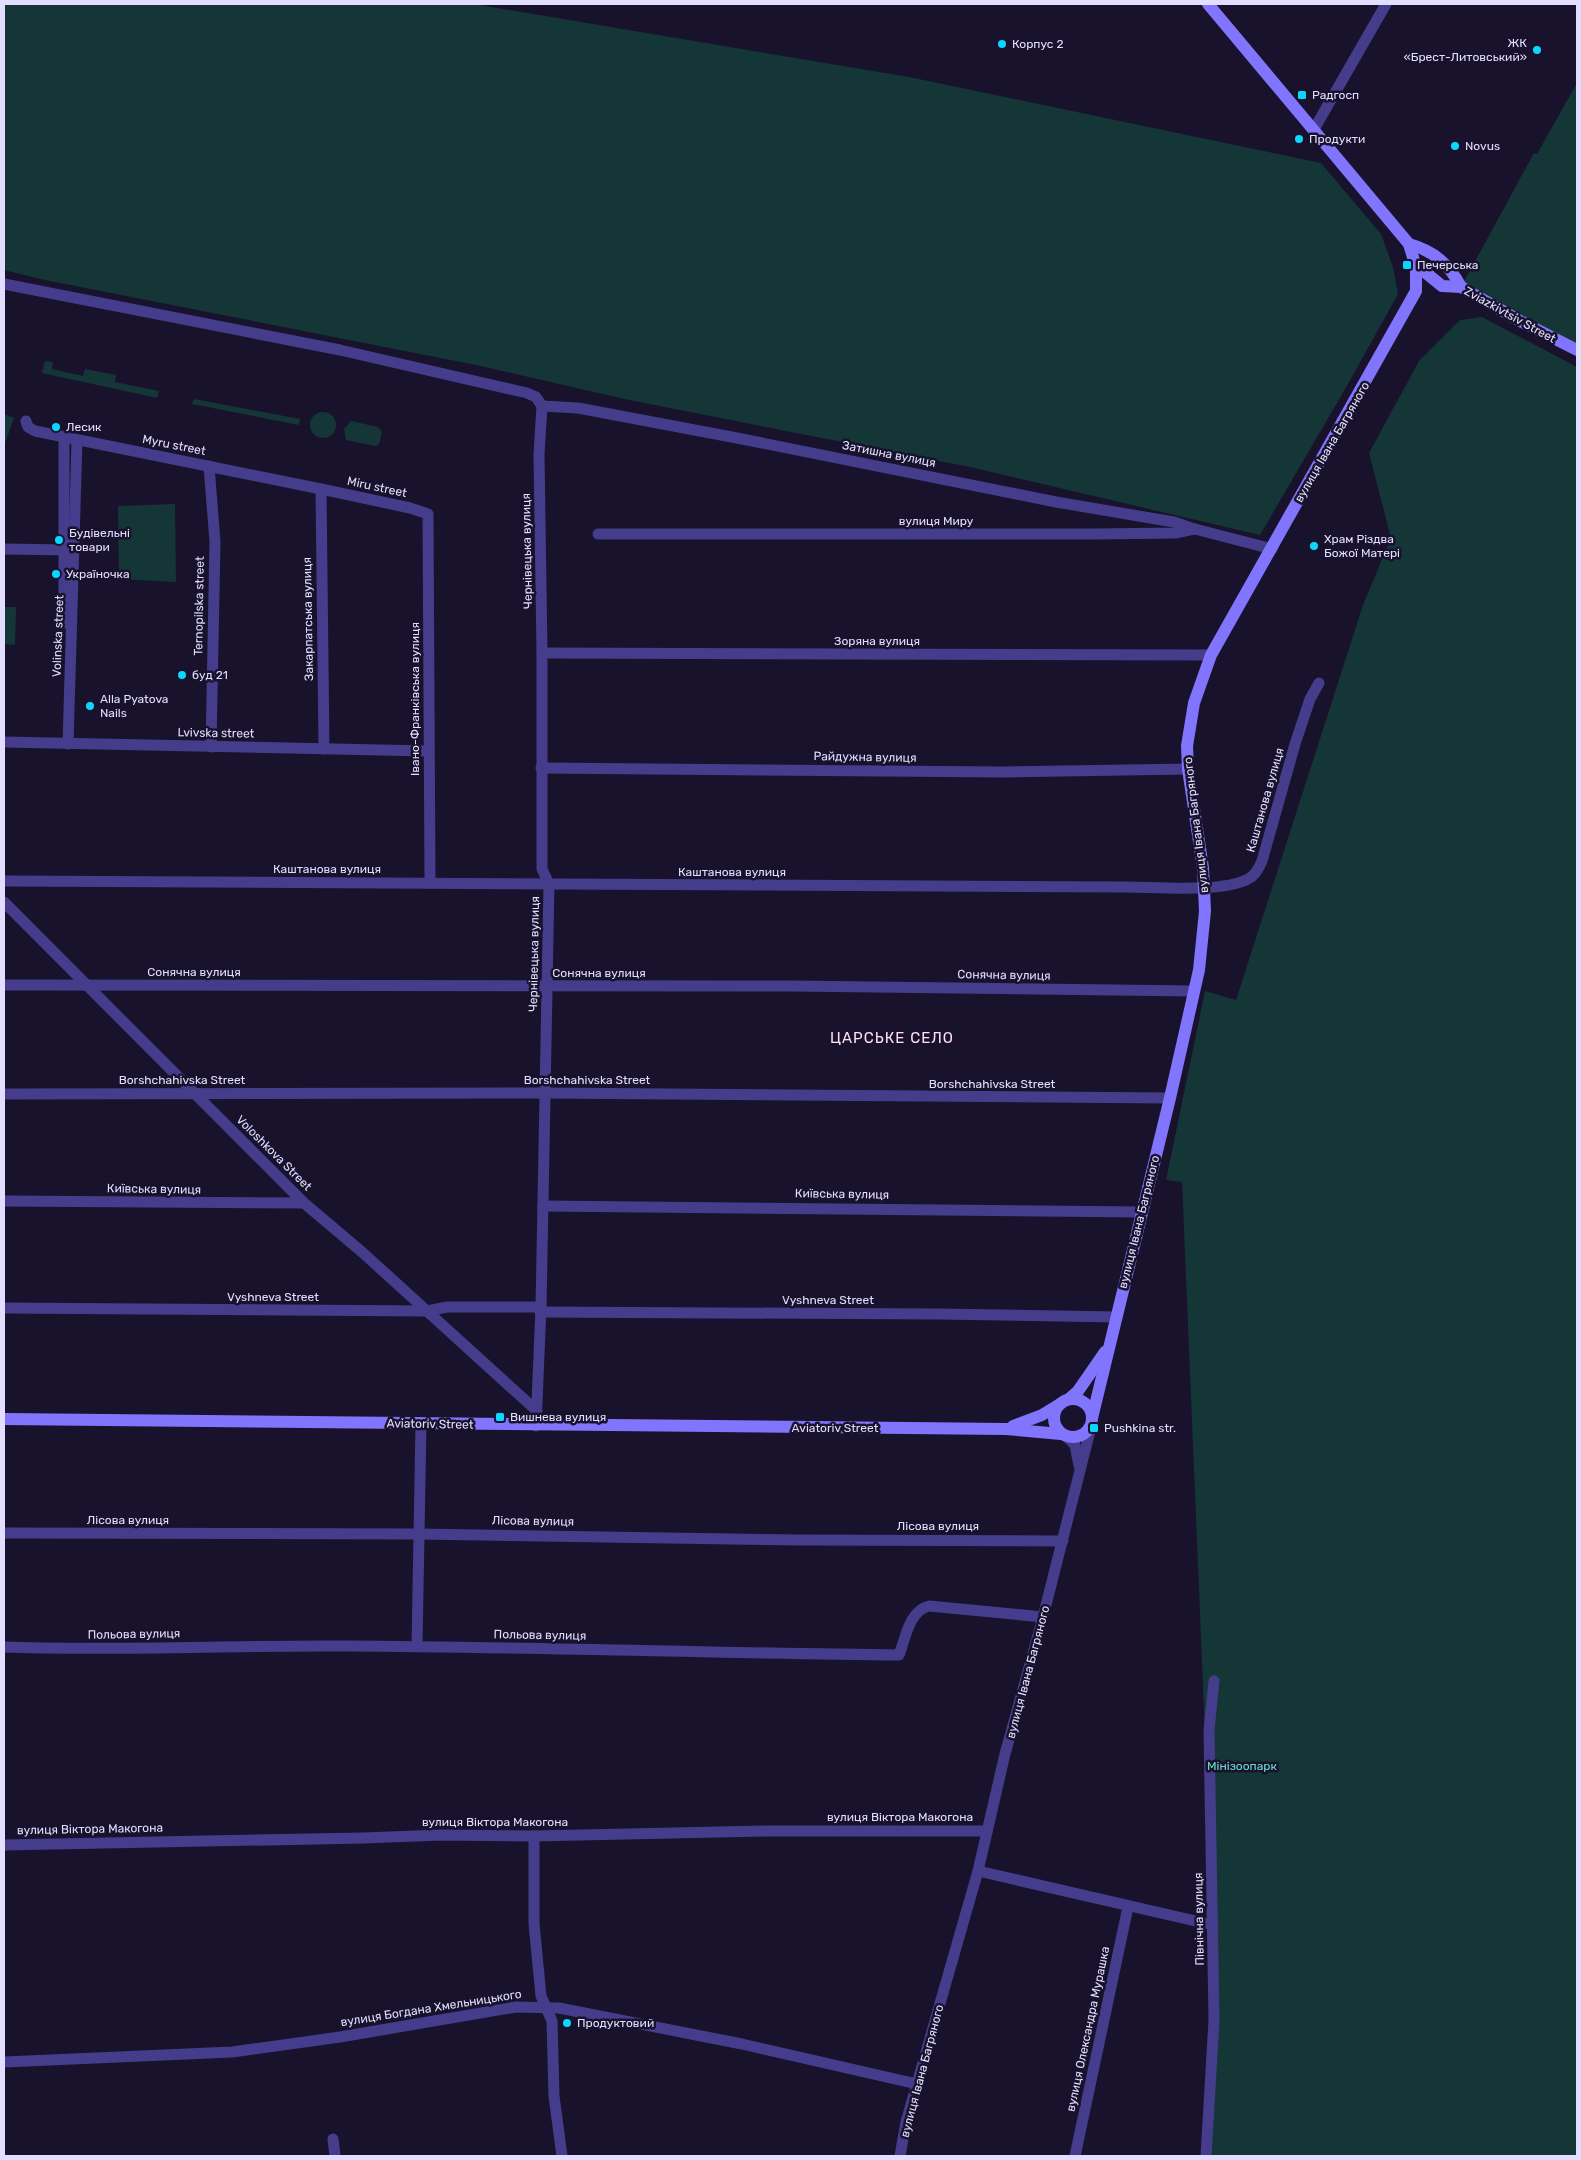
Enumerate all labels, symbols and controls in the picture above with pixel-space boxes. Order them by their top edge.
place label: ЖК «Брест-Литовський» [1403,36,1527,64]
place label: Корпус 2 [1012,37,1063,51]
marker: Корпус 2 [996,38,1008,50]
marker: ЖК «Брест-Литовський» [1531,44,1543,56]
place label: Радгосп [1312,88,1359,102]
marker: Радгосп [1296,89,1308,101]
place label: Продукти [1309,132,1365,146]
marker: Продукти [1293,133,1305,145]
place label: Novus [1465,139,1500,153]
marker: Novus [1449,140,1461,152]
place label: Печерська [1417,258,1478,272]
marker: Печерська [1401,259,1413,271]
street label: Zviazkivtsiv Street [1462,284,1559,346]
street label: вулиця Івана Багряного [1292,379,1372,505]
place label: Лесик [66,420,102,434]
marker: Лесик [50,421,62,433]
street label: Myru street [141,432,207,458]
street label: Затишна вулиця [841,438,937,470]
street label: Miru street [346,474,408,500]
street label: Чернівецька вулиця [519,493,535,609]
street label: вулиця Миру [899,514,974,528]
place label: Будівельні товари [69,526,130,554]
place label: Храм Різдва Божої Матері [1324,532,1400,560]
marker: Будівельні товари [53,534,65,546]
marker: Храм Різдва Божої Матері [1308,540,1320,552]
street label: Ternopilska street [191,556,207,656]
street label: Закарпатська вулиця [300,557,316,681]
place label: Україночка [66,567,130,581]
marker: Україночка [50,568,62,580]
street label: Volinska street [50,594,66,677]
street label: Івано-Франківська вулиця [408,622,422,776]
street label: Зоряна вулиця [834,634,920,648]
place label: буд 21 [192,668,228,682]
marker: буд 21 [176,669,188,681]
place label: Alla Pyatova Nails [100,692,169,720]
marker: Alla Pyatova Nails [84,700,96,712]
street label: Lvivska street [177,725,255,741]
street label: Каштанова вулиця [1243,746,1287,854]
street label: Райдужна вулиця [813,749,917,765]
street label: вулиця Івана Багряного [1181,756,1211,894]
street label: Каштанова вулиця [273,862,381,876]
street label: Каштанова вулиця [678,865,786,879]
street label: Чернівецька вулиця [526,896,542,1012]
street label: Сонячна вулиця [147,965,241,979]
street label: Сонячна вулиця [552,966,646,980]
street label: Сонячна вулиця [957,967,1051,983]
district label: ЦАРСЬКЕ СЕЛО [830,1029,954,1047]
street label: Borshchahivska Street [119,1073,246,1087]
street label: Borshchahivska Street [524,1073,651,1087]
street label: Borshchahivska Street [929,1077,1056,1091]
street label: Voloshkova Street [233,1112,315,1194]
street label: вулиця Івана Багряного [1116,1154,1162,1290]
street label: Київська вулиця [107,1181,201,1197]
street label: Київська вулиця [795,1186,889,1202]
street label: Vyshneva Street [227,1290,319,1304]
street label: Vyshneva Street [782,1293,874,1307]
place label: Вишнева вулиця [510,1410,606,1424]
marker: Вишнева вулиця [494,1411,506,1423]
street label: Aviatoriv Street [386,1416,474,1432]
street label: Aviatoriv Street [792,1421,879,1435]
place label: Pushkina str. [1104,1421,1176,1435]
marker: Pushkina str. [1088,1422,1100,1434]
street label: Лісова вулиця [87,1513,169,1527]
street label: Лісова вулиця [492,1513,574,1529]
street label: Лісова вулиця [897,1519,979,1533]
street label: вулиця Івана Багряного [1004,1604,1053,1740]
street label: Польова вулиця [88,1626,180,1642]
street label: Польова вулиця [494,1627,586,1643]
park label: Мінізоопарк [1207,1759,1277,1773]
street label: вулиця Віктора Макогона [827,1810,973,1824]
street label: вулиця Віктора Макогона [422,1815,568,1829]
street label: вулиця Віктора Макогона [17,1821,163,1837]
street label: Північна вулиця [1191,1872,1207,1966]
street label: вулиця Олександра Мурашка [1064,1945,1112,2113]
street label: вулиця Богдана Хмельницького [340,1987,523,2029]
street label: вулиця Івана Багряного [898,2003,947,2139]
place label: Продуктовий [577,2016,654,2030]
marker: Продуктовий [561,2017,573,2029]

